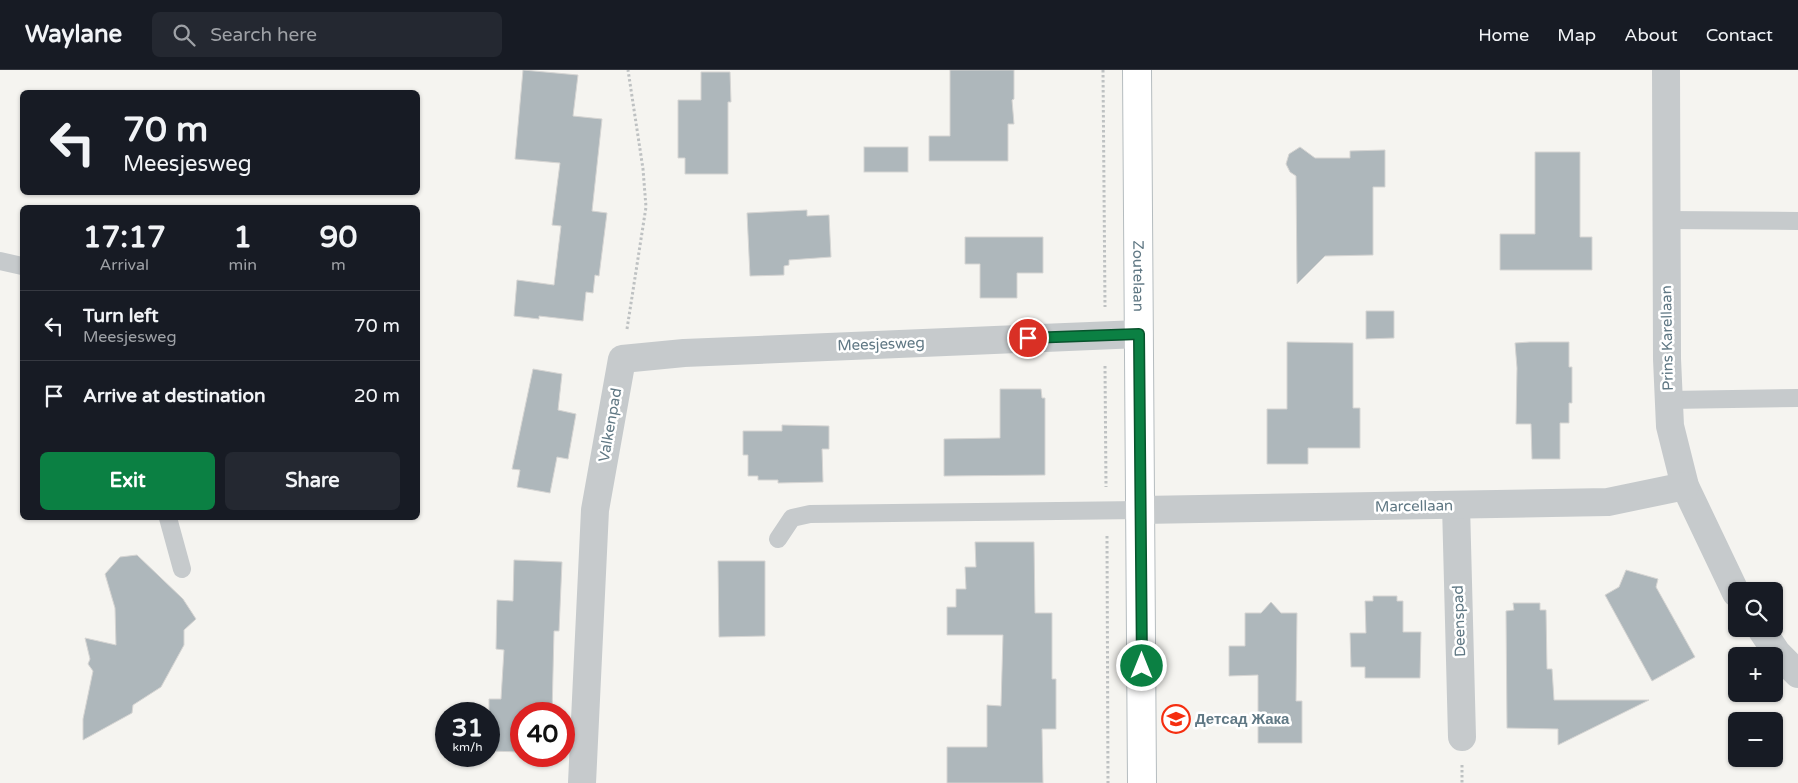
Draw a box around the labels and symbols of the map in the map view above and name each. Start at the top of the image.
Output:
street label: Zoutelaan [1129,240,1148,312]
street label: Prins Karellaan [1657,285,1677,391]
pin [1007,317,1049,359]
street label: Meesjesweg [837,333,925,355]
street label: Valkenpad [595,387,625,463]
street label: Marcellaan [1375,496,1453,516]
street label: Deenspad [1449,585,1469,657]
position arrow [1115,639,1167,691]
speed limit sign: 40 [510,702,575,767]
school or university icon: Детсад Жака [1161,704,1191,734]
place label: Детсад Жака [1195,710,1290,728]

